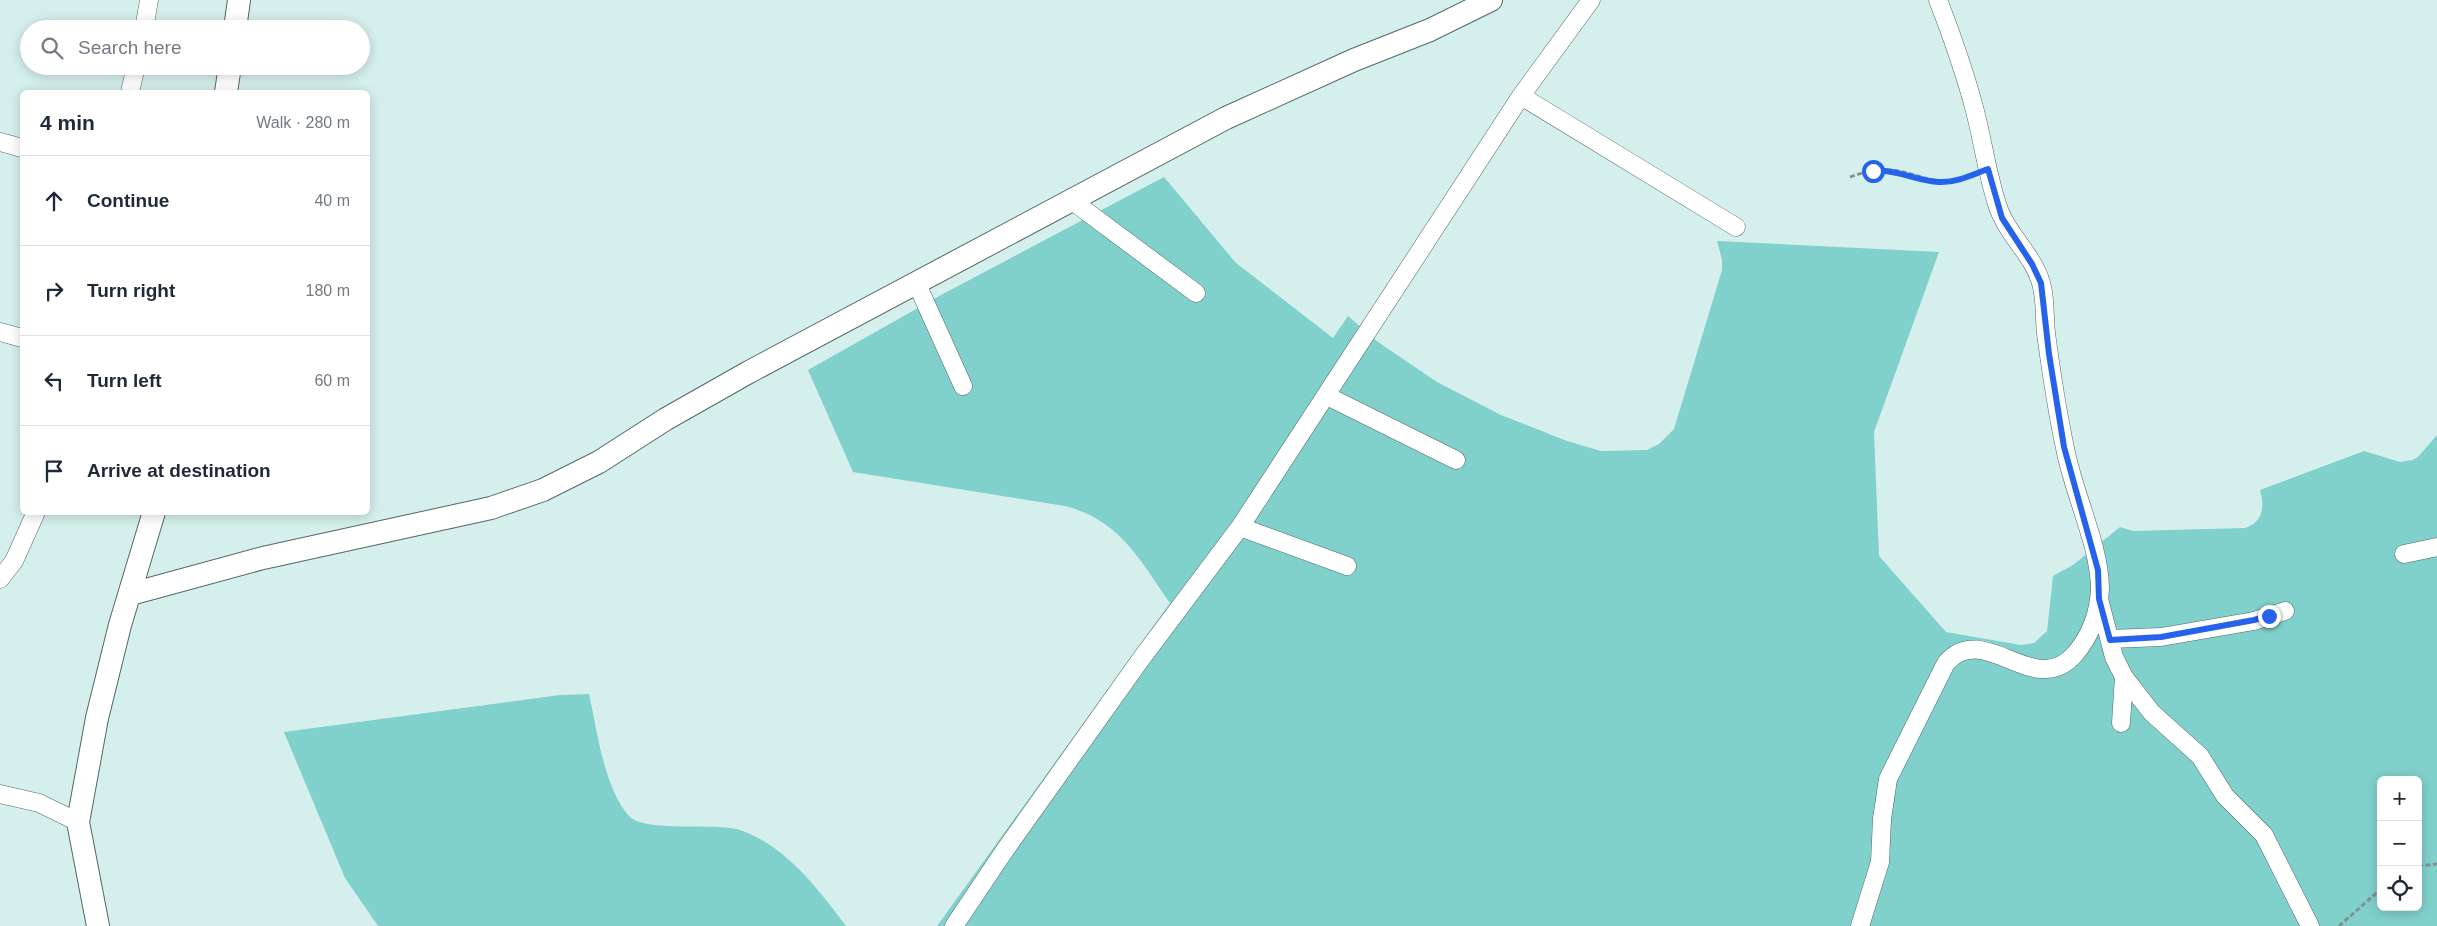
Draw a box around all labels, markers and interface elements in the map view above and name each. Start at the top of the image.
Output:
search box [20,20,370,75]
icon: search [38,34,66,62]
text: Search here [78,37,182,58]
text: 4 min [40,111,95,134]
text: Walk · 280 m [256,114,350,131]
route start [1862,160,1885,183]
icon: ahead [40,187,68,215]
text: Continue [87,190,169,211]
text: 40 m [314,192,350,209]
icon: right [40,277,68,305]
text: Turn right [87,280,175,301]
text: 180 m [306,282,350,299]
icon: left [40,367,68,395]
text: Turn left [87,370,162,391]
text: 60 m [314,372,350,389]
icon: arrive [40,457,68,485]
text: Arrive at destination [87,460,271,481]
route end [2258,605,2281,628]
map controls [2377,776,2422,911]
button: + [2377,776,2422,821]
button: − [2377,821,2422,866]
button: locate [2377,866,2422,911]

